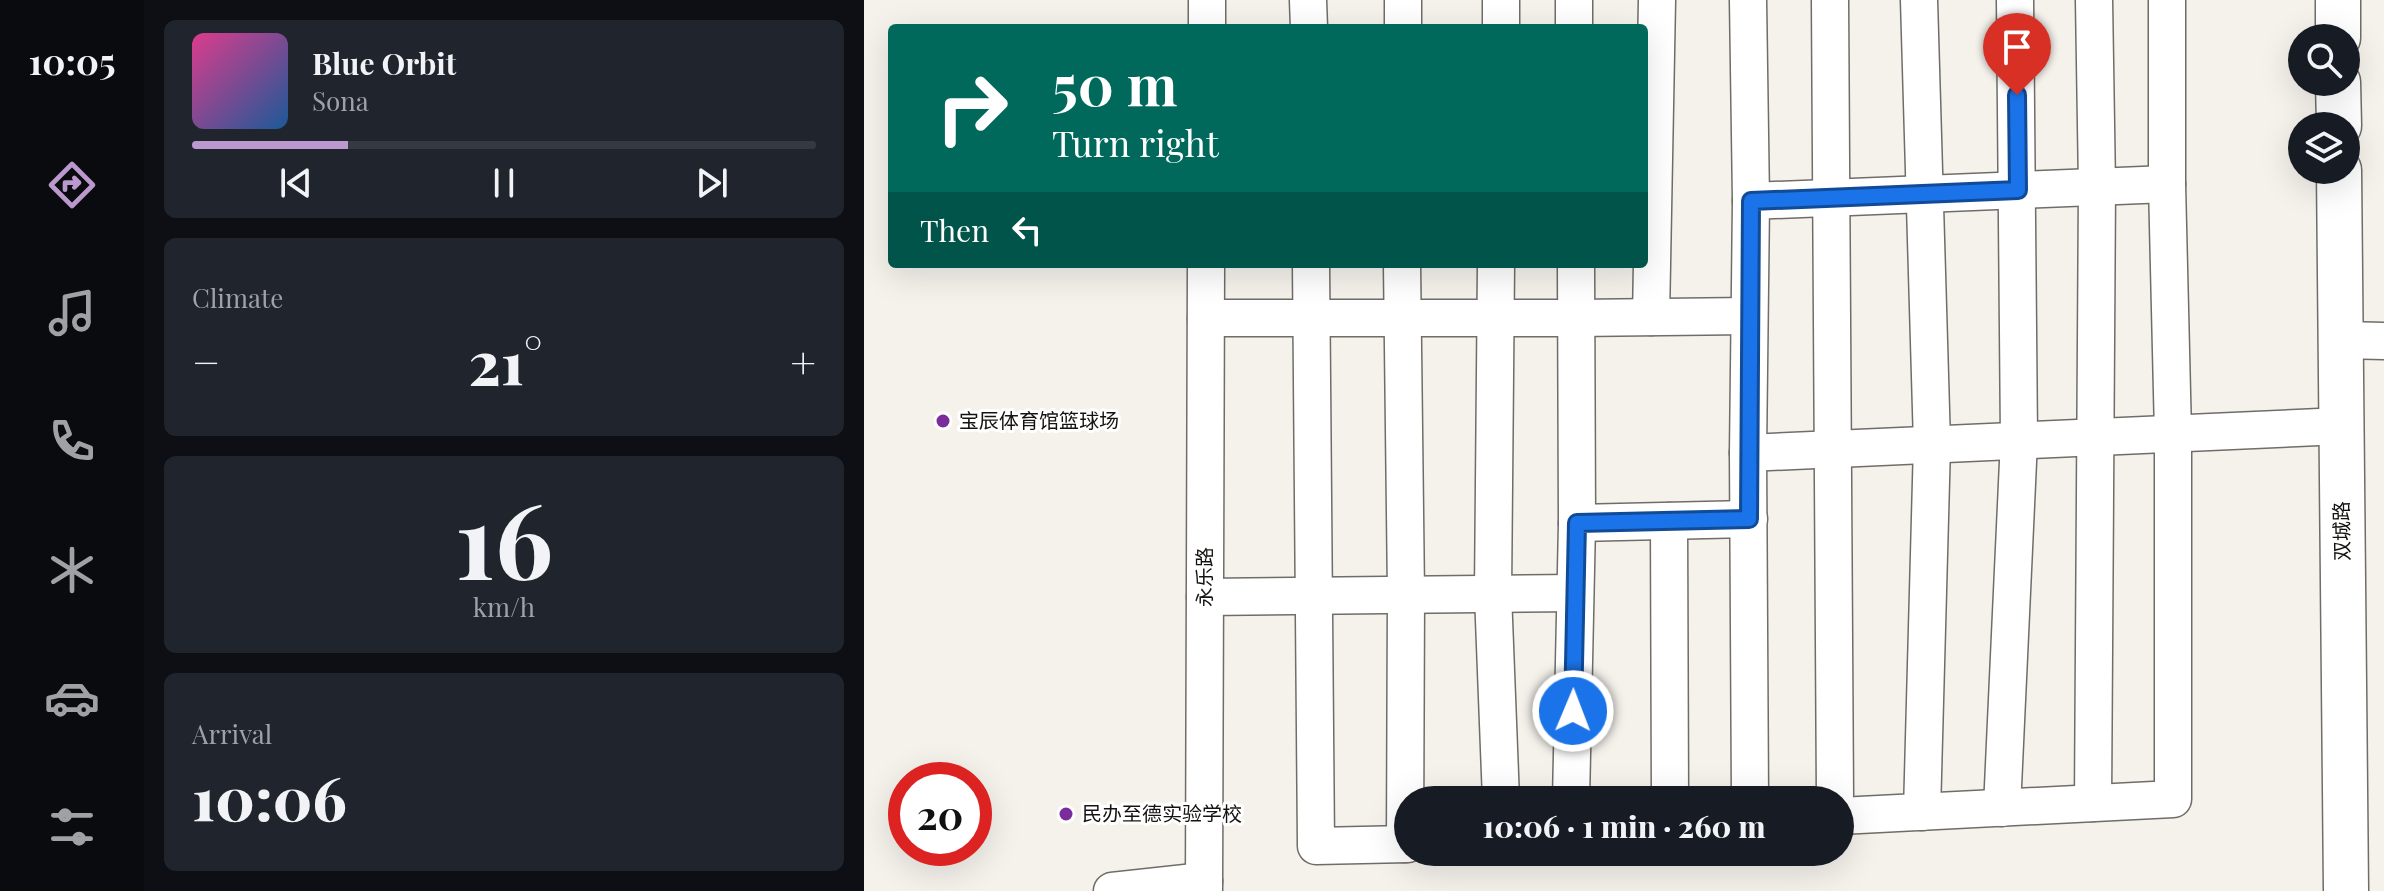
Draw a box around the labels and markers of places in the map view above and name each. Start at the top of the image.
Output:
pin [1983,13,2051,95]
place label: 宝辰体育馆篮球场 [959,406,1119,433]
marker: 宝辰体育馆篮球场 [934,412,952,430]
place label: 民办至德实验学校 [1082,799,1242,826]
marker: 民办至德实验学校 [1057,805,1075,823]

